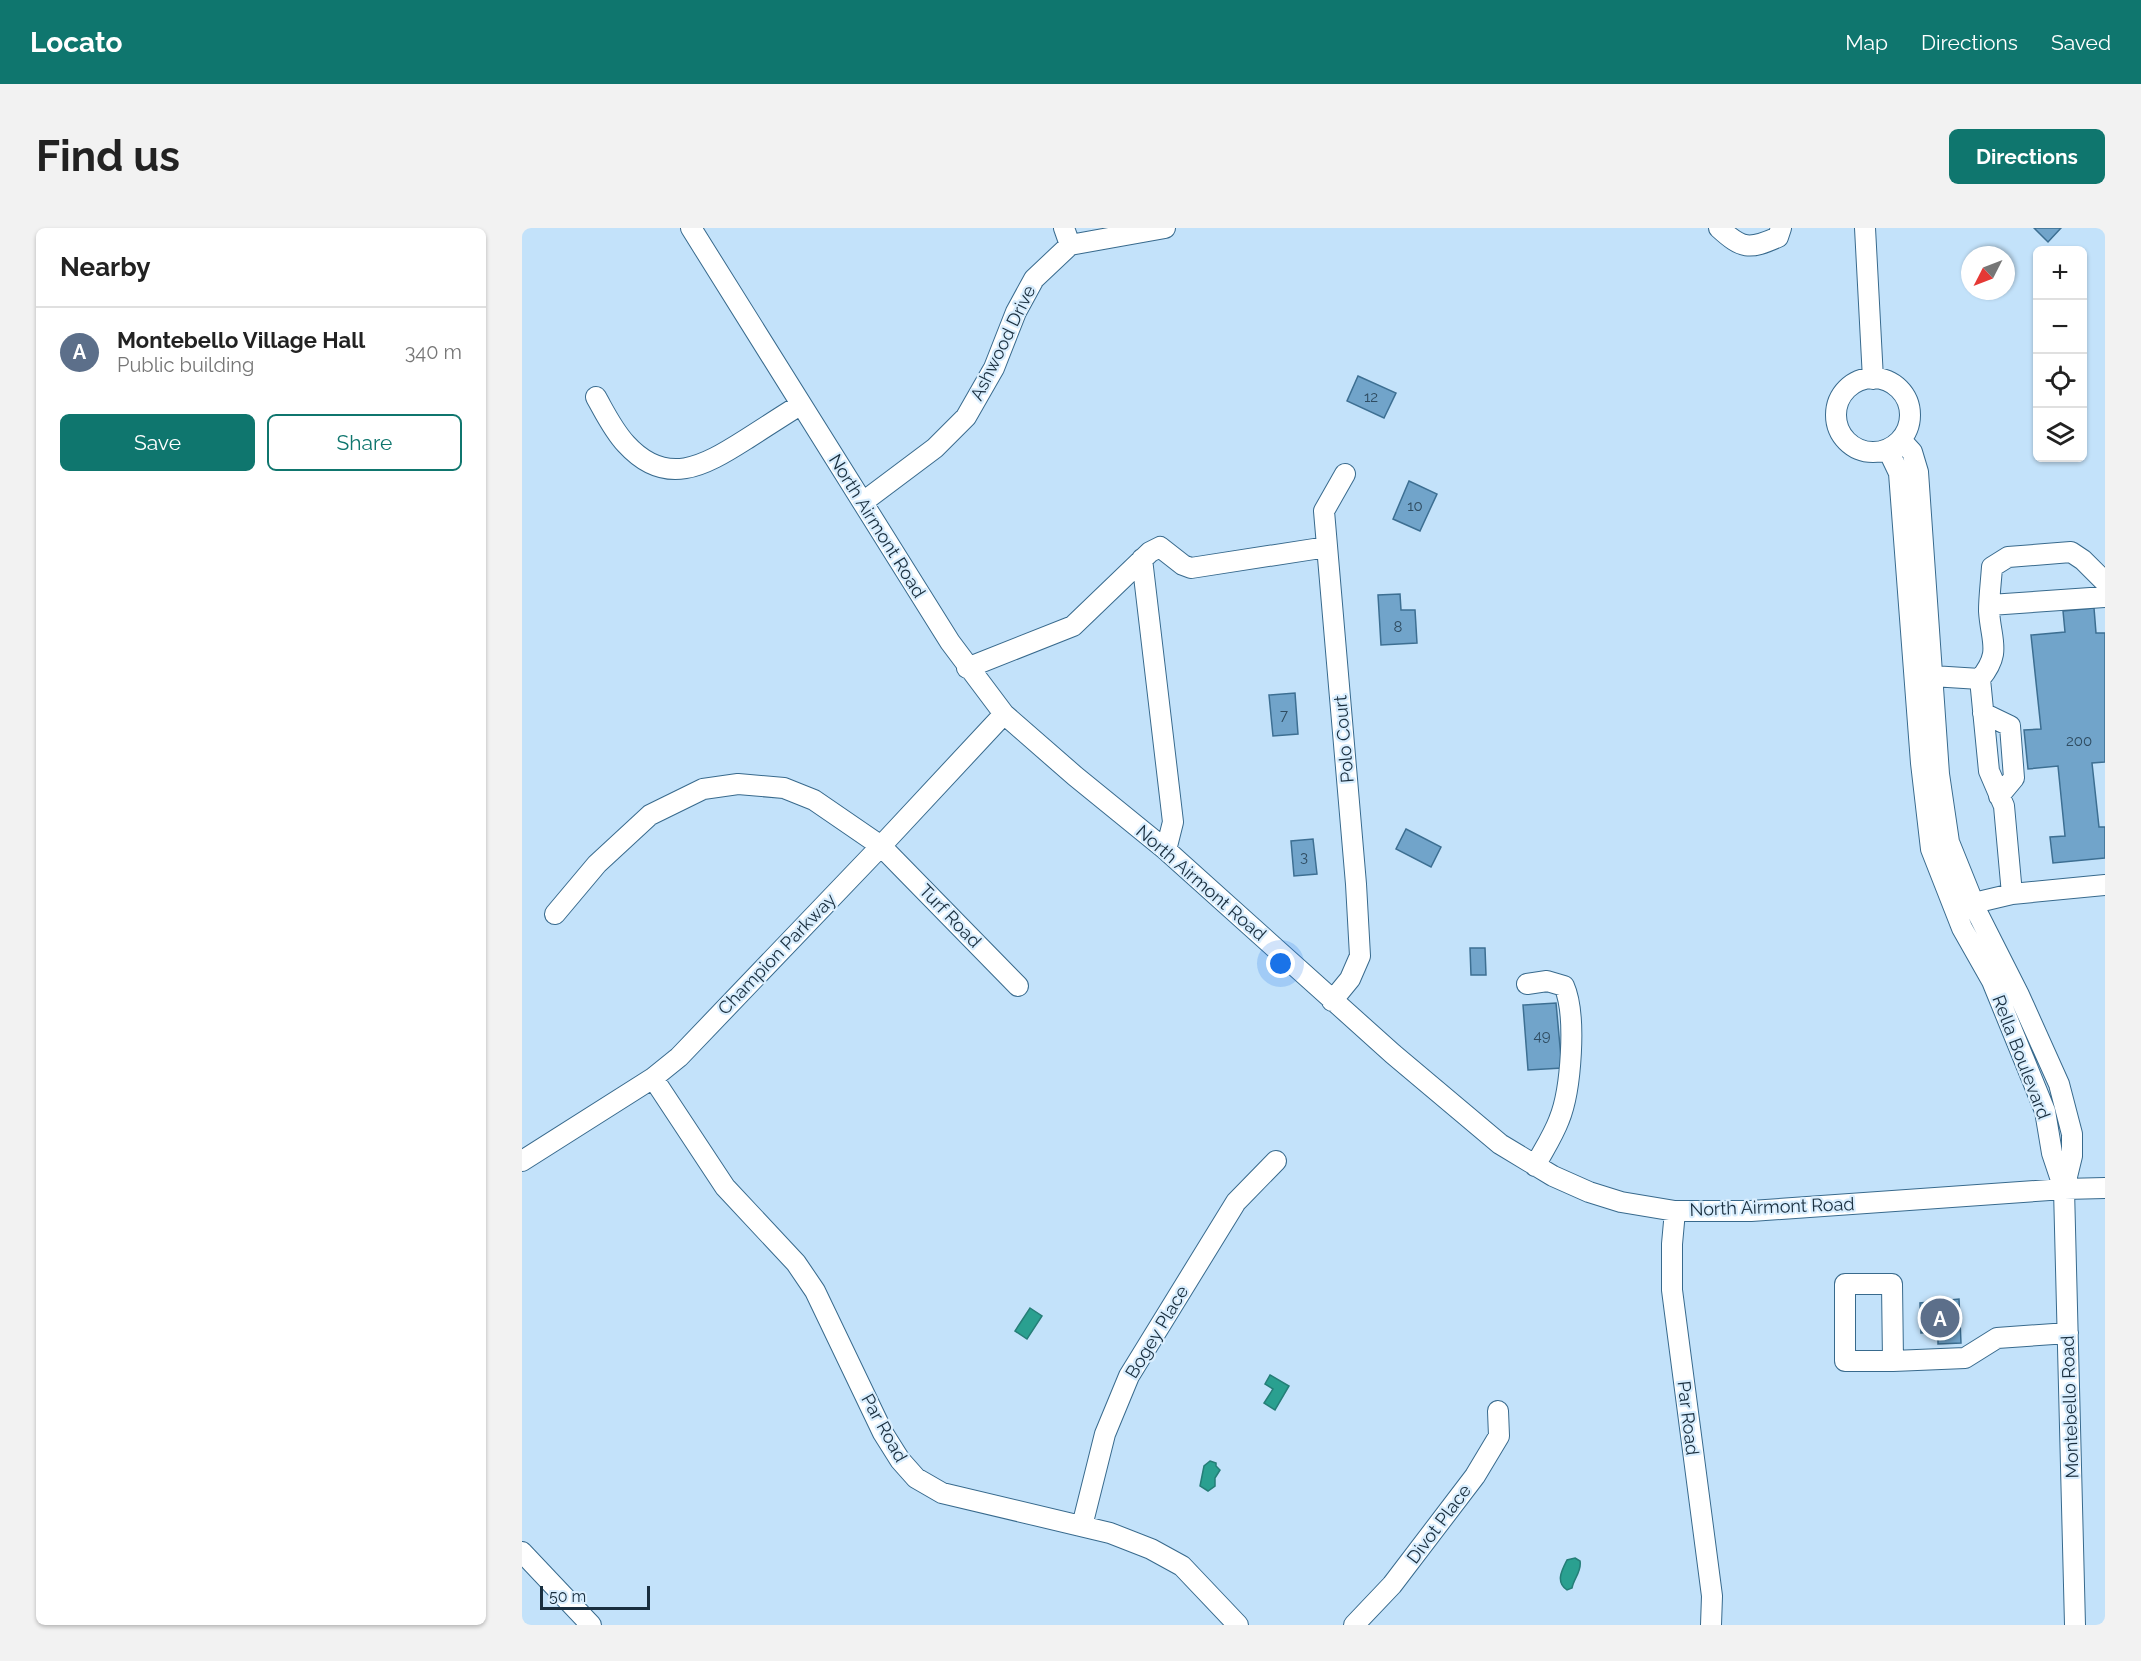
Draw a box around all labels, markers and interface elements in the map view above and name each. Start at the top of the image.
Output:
text: Locato [30,26,122,59]
text: Map [1845,30,1888,55]
text: Directions [1921,30,2018,55]
text: Saved [2051,30,2111,55]
button: Directions [1949,129,2105,184]
text: Find us [36,132,180,181]
north arrow [1961,246,2015,300]
map controls [2033,246,2087,462]
button: + [2033,246,2087,300]
text: Nearby [60,252,150,282]
street label: Ashwood Drive [966,281,1040,404]
button: − [2033,300,2087,354]
text: Montebello Village Hall [117,327,365,353]
text: A [73,340,86,364]
text: 340 m [405,340,462,364]
text: Public building [117,353,254,377]
button: locate [2033,354,2087,408]
house number: 12 [1364,388,1378,406]
button: layers [2033,408,2087,462]
button: Save [60,414,255,471]
button: Share [267,414,462,471]
street label: North Airmont Road [825,450,930,601]
house number: 10 [1407,497,1423,515]
house number: 8 [1394,618,1403,636]
street label: Polo Court [1329,694,1358,784]
house number: 7 [1280,706,1288,724]
house number: 200 [2066,732,2092,750]
street label: North Airmont Road [1132,821,1271,945]
house number: 3 [1300,848,1308,866]
street label: Turf Road [915,880,986,952]
street label: Champion Parkway [713,888,840,1019]
your location [1266,949,1295,978]
street label: Rella Boulevard [1988,992,2055,1122]
house number: 49 [1534,1027,1551,1045]
street label: North Airmont Road [1689,1193,1855,1220]
street label: Bogey Place [1121,1281,1193,1382]
pin: A [1920,1296,1960,1340]
street label: Montebello Road [2057,1335,2082,1479]
street label: Par Road [1674,1380,1703,1456]
street label: Par Road [857,1390,912,1465]
street label: Divot Place [1402,1480,1475,1567]
scale bar [540,1583,650,1610]
text: 50 m [549,1587,586,1606]

